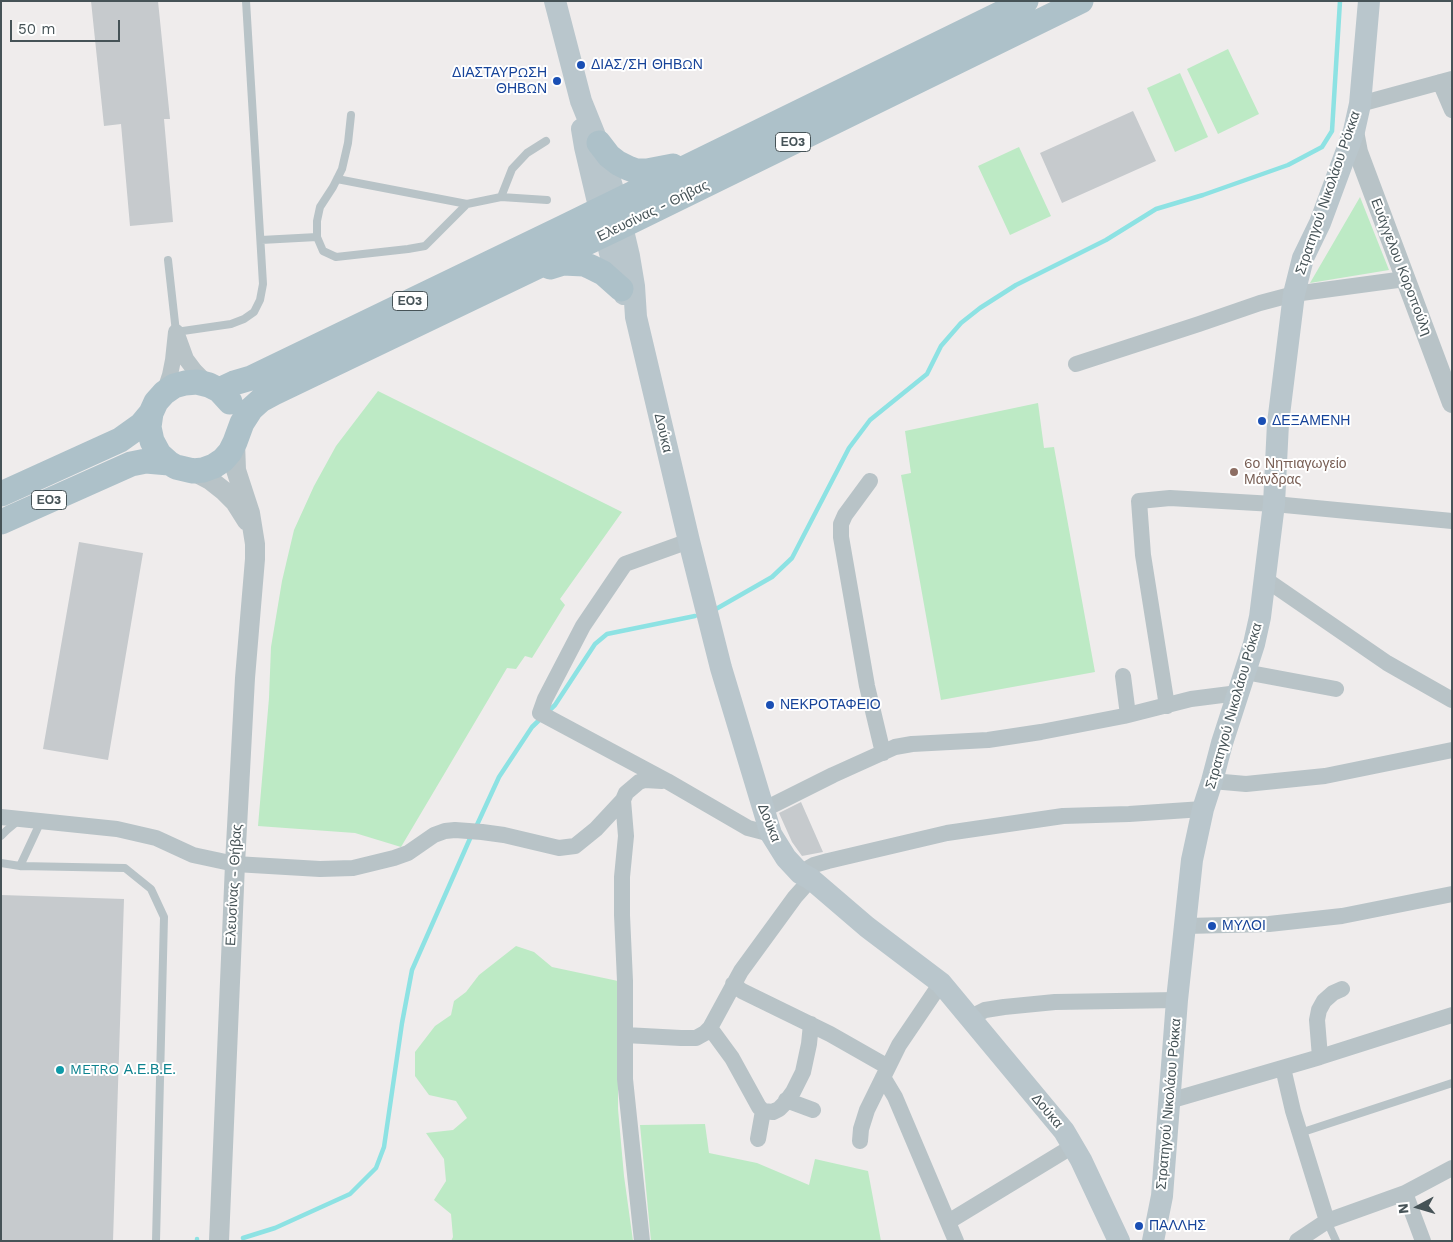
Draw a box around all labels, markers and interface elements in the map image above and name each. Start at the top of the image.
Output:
scale bar [12,10,122,42]
text: 50 m [18,20,55,38]
place label: ΔΙΑΣ/ΣΗ ΘΗΒΩΝ [591,57,703,73]
marker: ΔΙΑΣ/ΣΗ ΘΗΒΩΝ [575,59,587,71]
place label: ΔΙΑΣΤΑΥΡΩΣΗ ΘΗΒΩΝ [452,65,547,98]
marker: ΔΙΑΣΤΑΥΡΩΣΗ ΘΗΒΩΝ [551,75,563,87]
street label: Στρατηγού Νικολάου Ρόκκα [1292,109,1364,277]
road number: ΕΟ3 [776,132,810,152]
street label: Ελευσίνας - Θήβας [594,177,712,245]
street label: Ευάγγελου Κοροπούλη [1367,196,1435,338]
road number: ΕΟ3 [392,292,428,310]
street label: Δούκα [650,412,676,454]
place label: ΔΕΞΑΜΕΝΗ [1272,413,1350,429]
marker: ΔΕΞΑΜΕΝΗ [1256,415,1268,427]
place label: 6ο Νηπιαγωγείο Μάνδρας [1244,456,1347,488]
marker: 6ο Νηπιαγωγείο Μάνδρας [1228,466,1240,478]
road number: ΕΟ3 [32,490,66,510]
street label: Στρατηγού Νικολάου Ρόκκα [1202,621,1266,791]
place label: ΝΕΚΡΟΤΑΦΕΙΟ [780,697,881,713]
marker: ΝΕΚΡΟΤΑΦΕΙΟ [764,699,776,711]
street label: Δούκα [754,801,784,845]
street label: Ελευσίνας - Θήβας [222,824,246,946]
place label: ΜΥΛΟΙ [1222,918,1266,934]
marker: ΜΥΛΟΙ [1206,920,1218,932]
street label: Στρατηγού Νικολάου Ρόκκα [1153,1018,1185,1190]
place label: METRO Α.Ε.Β.Ε. [70,1062,176,1078]
marker: METRO Α.Ε.Β.Ε. [54,1064,66,1076]
street label: Δούκα [1028,1090,1066,1132]
north arrow [1393,1182,1443,1232]
text: N [1395,1203,1412,1215]
place label: ΠΑΛΛΗΣ [1149,1218,1206,1234]
marker: ΠΑΛΛΗΣ [1133,1220,1145,1232]

